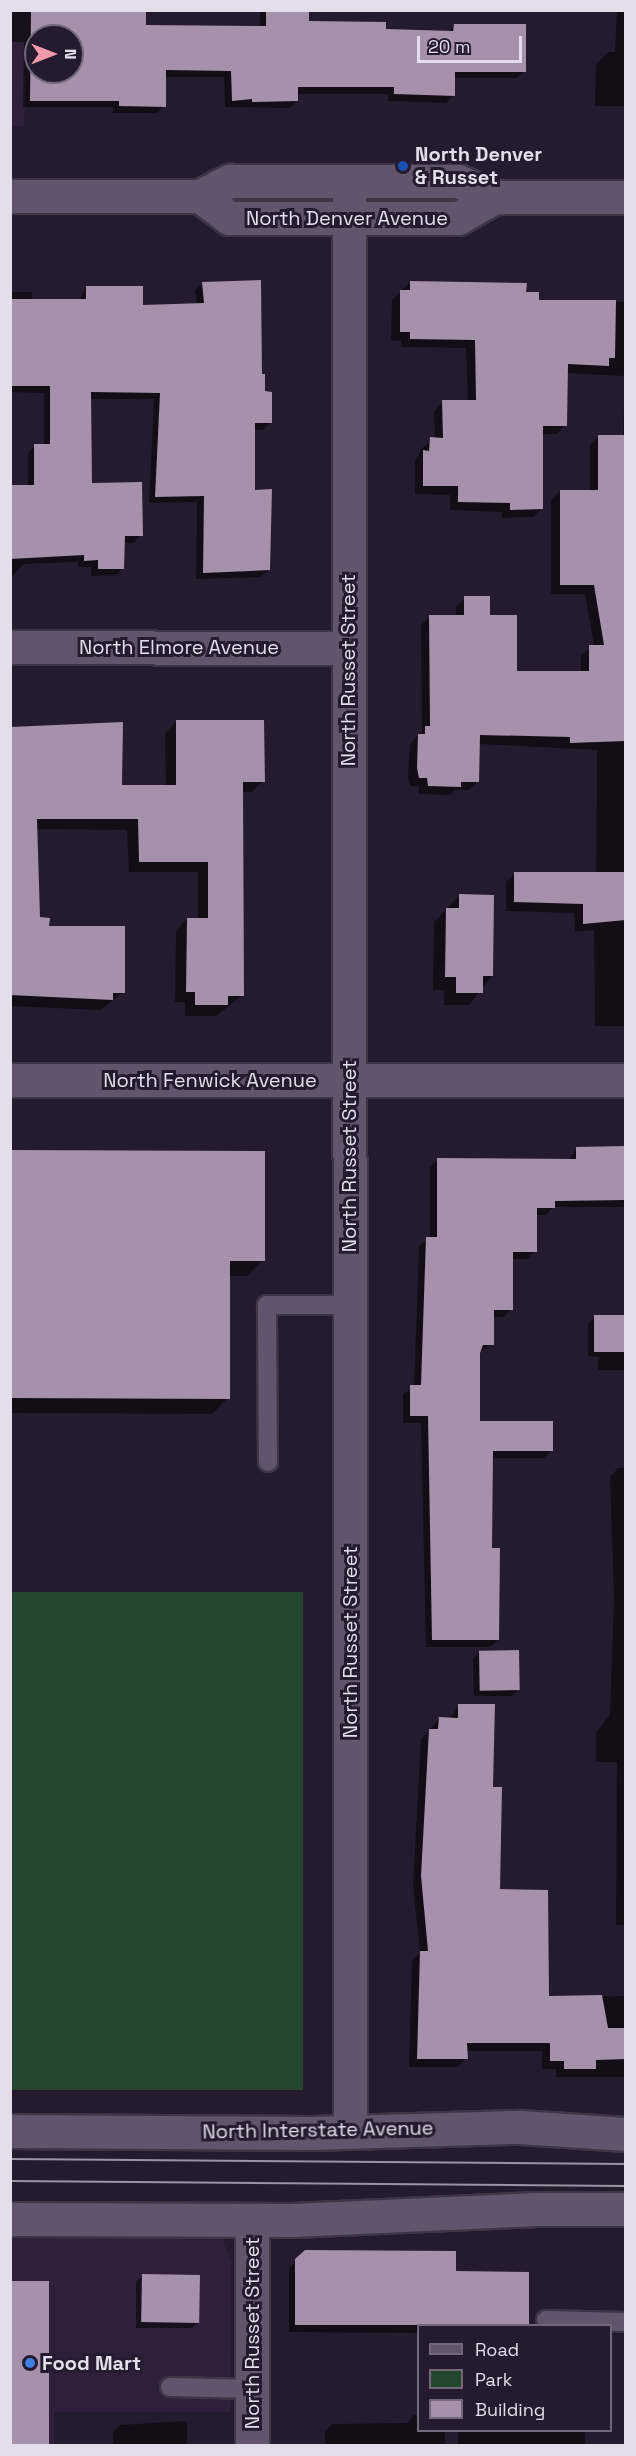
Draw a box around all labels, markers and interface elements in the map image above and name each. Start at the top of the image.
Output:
north arrow [24,24,84,84]
scale bar [420,24,525,62]
text: 20 m [428,35,471,58]
text: N [60,49,81,59]
place label: North Denver & Russet [415,142,542,189]
marker: North Denver & Russet [396,159,410,173]
street label: North Denver Avenue [246,206,448,230]
street label: North Russet Street [336,574,360,766]
street label: North Elmore Avenue [79,635,279,659]
street label: North Russet Street [337,1060,361,1252]
street label: North Fenwick Avenue [103,1068,317,1092]
street label: North Russet Street [338,1546,362,1738]
street label: North Interstate Avenue [202,2116,434,2144]
street label: North Russet Street [240,2237,264,2429]
legend [417,2324,612,2432]
text: Road [475,2338,519,2361]
place label: Food Mart [42,2351,141,2375]
marker: Food Mart [23,2356,37,2370]
text: Park [475,2368,512,2391]
text: Building [475,2398,545,2421]

